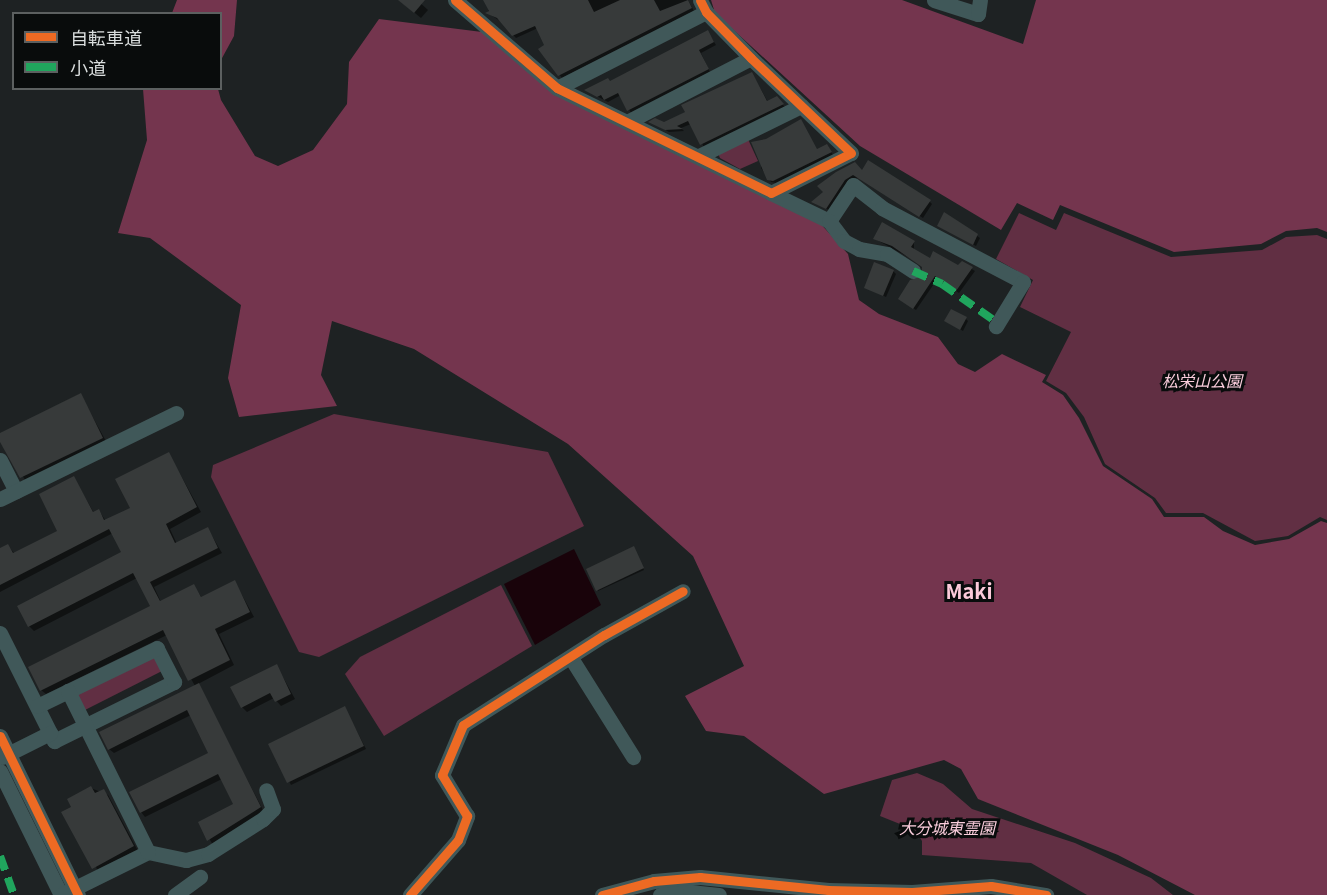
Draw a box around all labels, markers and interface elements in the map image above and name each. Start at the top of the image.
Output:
legend [12,12,222,90]
text: 自転車道 [70,24,142,50]
text: 小道 [70,54,106,80]
park label: 松栄山公園 [1162,370,1242,390]
district label: Maki [945,578,993,602]
park label: 大分城東霊園 [899,817,995,837]

